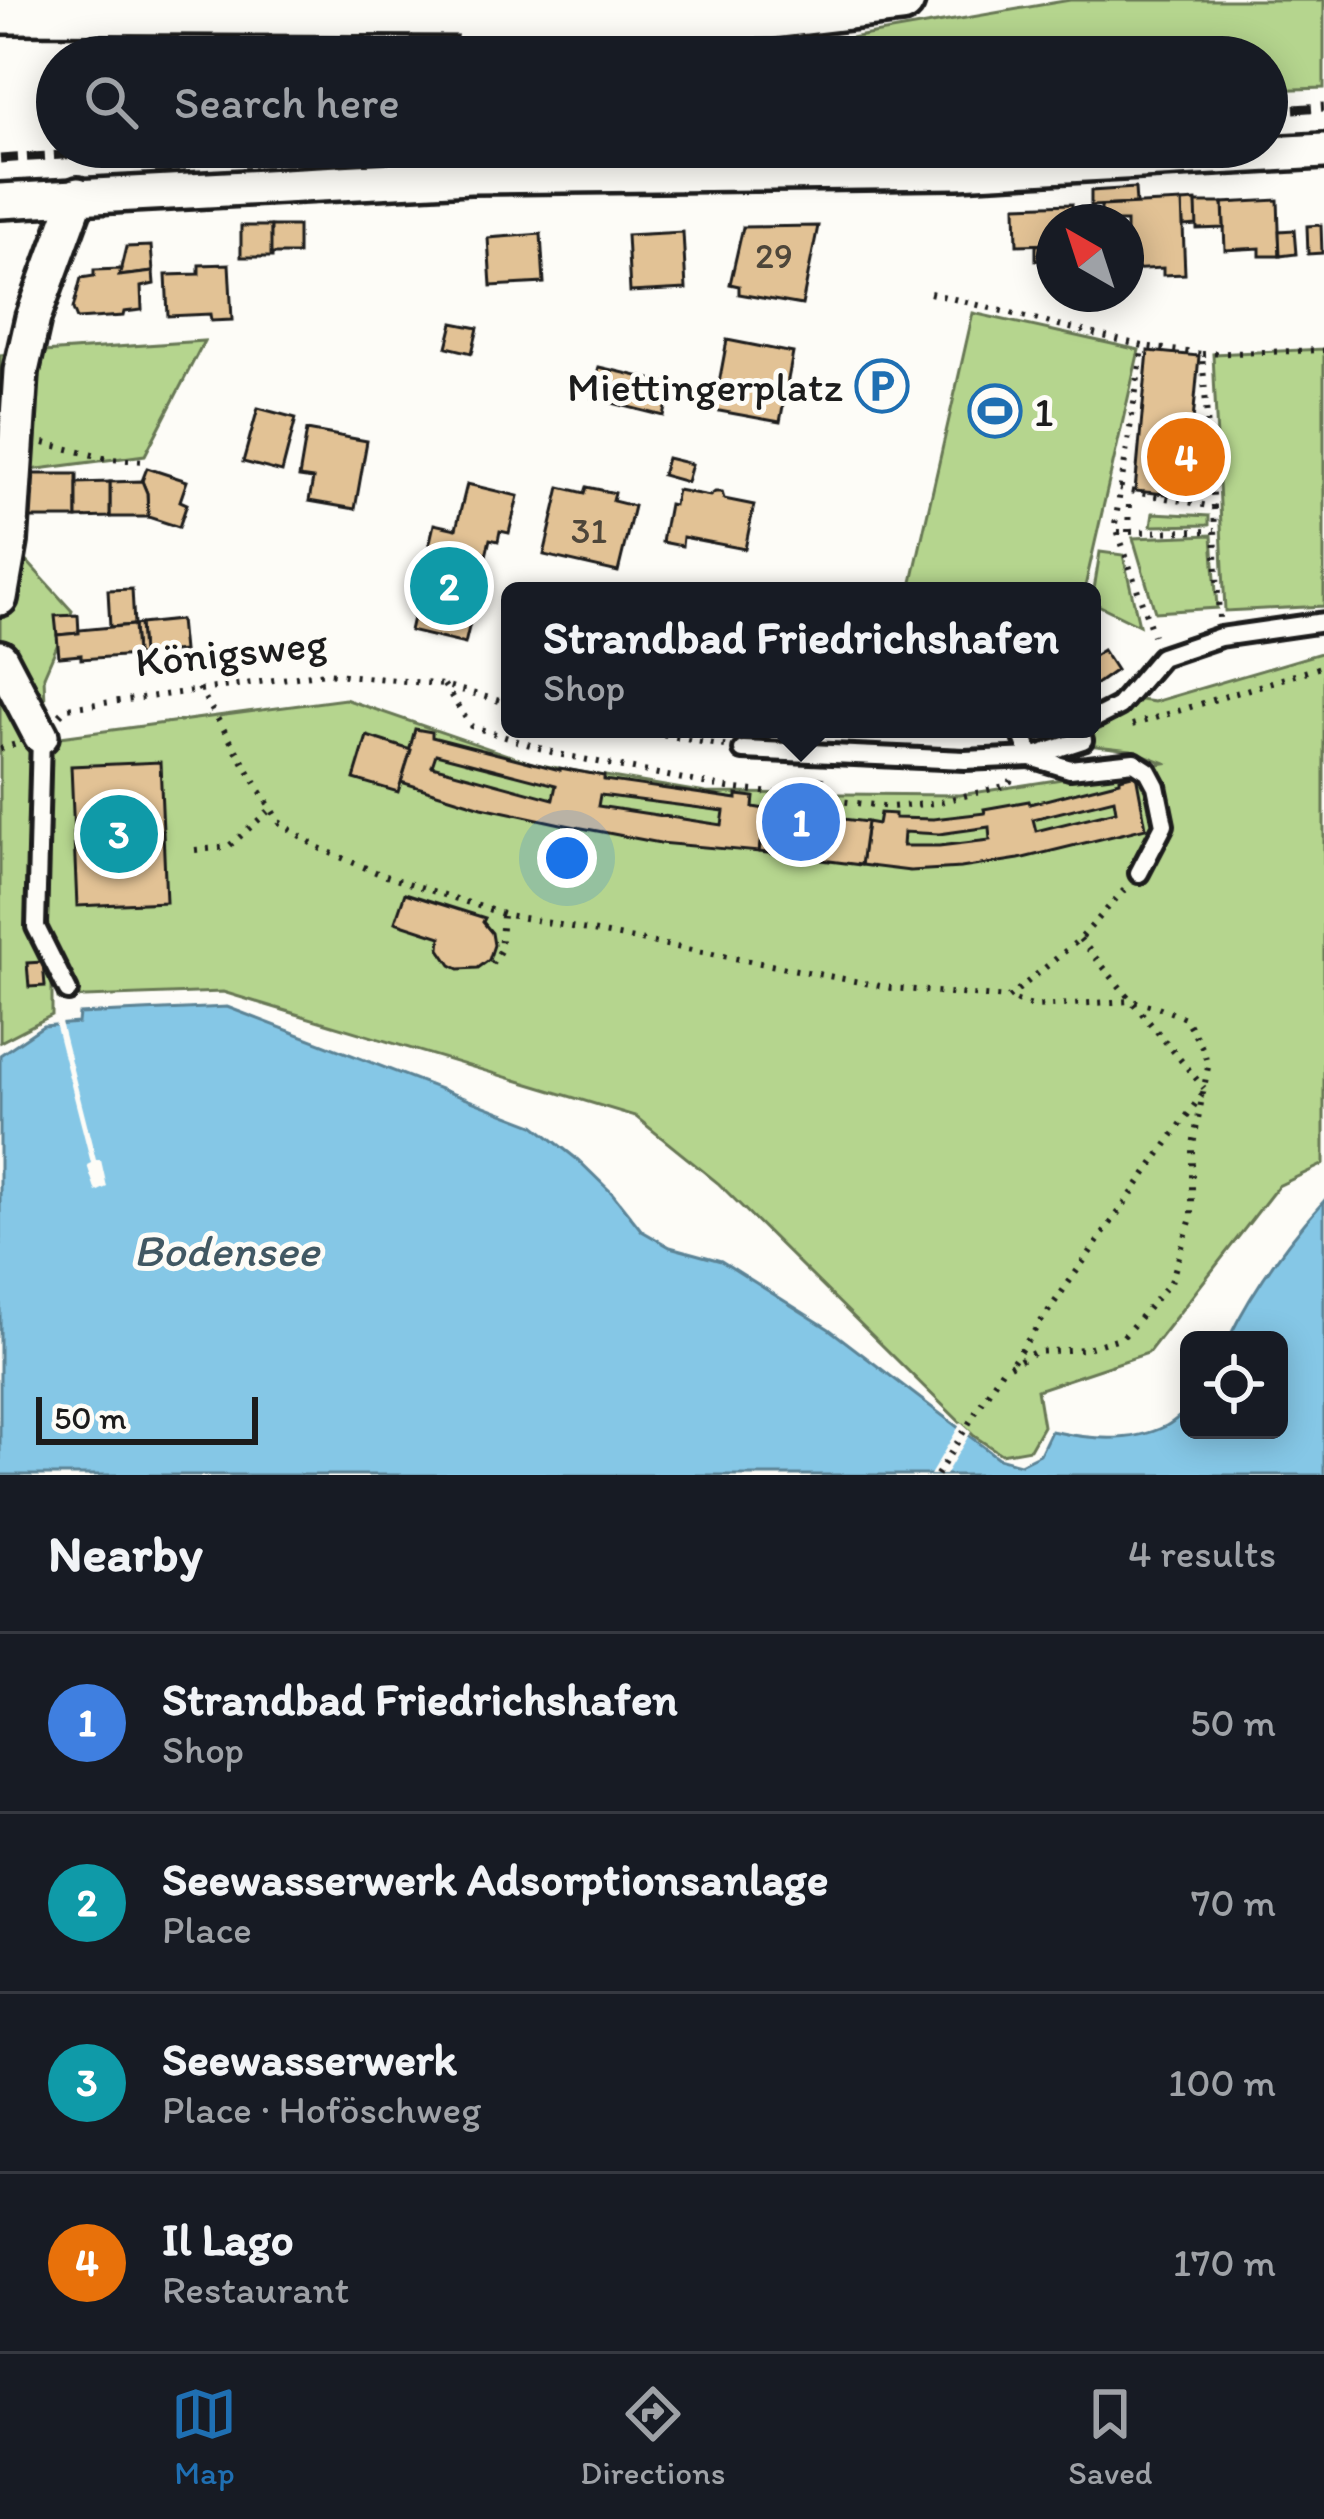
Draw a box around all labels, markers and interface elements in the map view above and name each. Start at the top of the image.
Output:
search box [36,36,1288,168]
icon: search [78,69,144,135]
text: Search here [174,75,400,129]
north arrow [1036,204,1144,312]
house number: 29 [755,234,793,277]
parking icon: Miettingerplatz [854,358,910,414]
place label: Miettingerplatz [567,361,843,412]
sports icon: 1 [967,383,1023,439]
place label: 1 [1034,386,1054,437]
pin: 4 [1147,412,1225,502]
house number: 31 [571,509,607,552]
pin: 2 [410,541,488,631]
popup [501,582,1101,738]
text: Strandbad Friedrichshafen [543,610,1059,664]
street label: Königsweg [132,616,330,687]
text: Shop [543,664,625,711]
pin: 1 [762,777,840,867]
pin: 3 [80,789,158,879]
your location [537,828,597,888]
water label: Bodensee [133,1223,321,1277]
map controls [1180,1331,1288,1439]
button: locate [1180,1331,1288,1439]
scale bar [36,1391,258,1444]
text: 50 m [54,1398,127,1437]
text: Nearby [48,1523,203,1584]
text: 4 results [1128,1530,1276,1577]
text: Strandbad Friedrichshafen [162,1672,678,1726]
text: 1 [78,1699,96,1746]
text: 50 m [1190,1699,1276,1746]
text: Shop [162,1726,244,1773]
text: Seewasserwerk Adsorptionsanlage [162,1852,828,1906]
text: 2 [77,1879,97,1926]
text: 70 m [1191,1879,1276,1926]
text: Place [162,1906,252,1953]
text: Seewasserwerk [162,2032,457,2086]
text: 3 [76,2059,98,2106]
text: 100 m [1168,2059,1276,2106]
text: Place · Hoföschweg [162,2086,481,2133]
text: Il Lago [162,2212,294,2266]
text: 4 [75,2239,99,2286]
text: 170 m [1173,2239,1276,2286]
text: Restaurant [162,2266,349,2313]
tab: Map [171,2381,237,2492]
tab: Directions [580,2381,725,2492]
tab: Saved [1068,2381,1153,2492]

